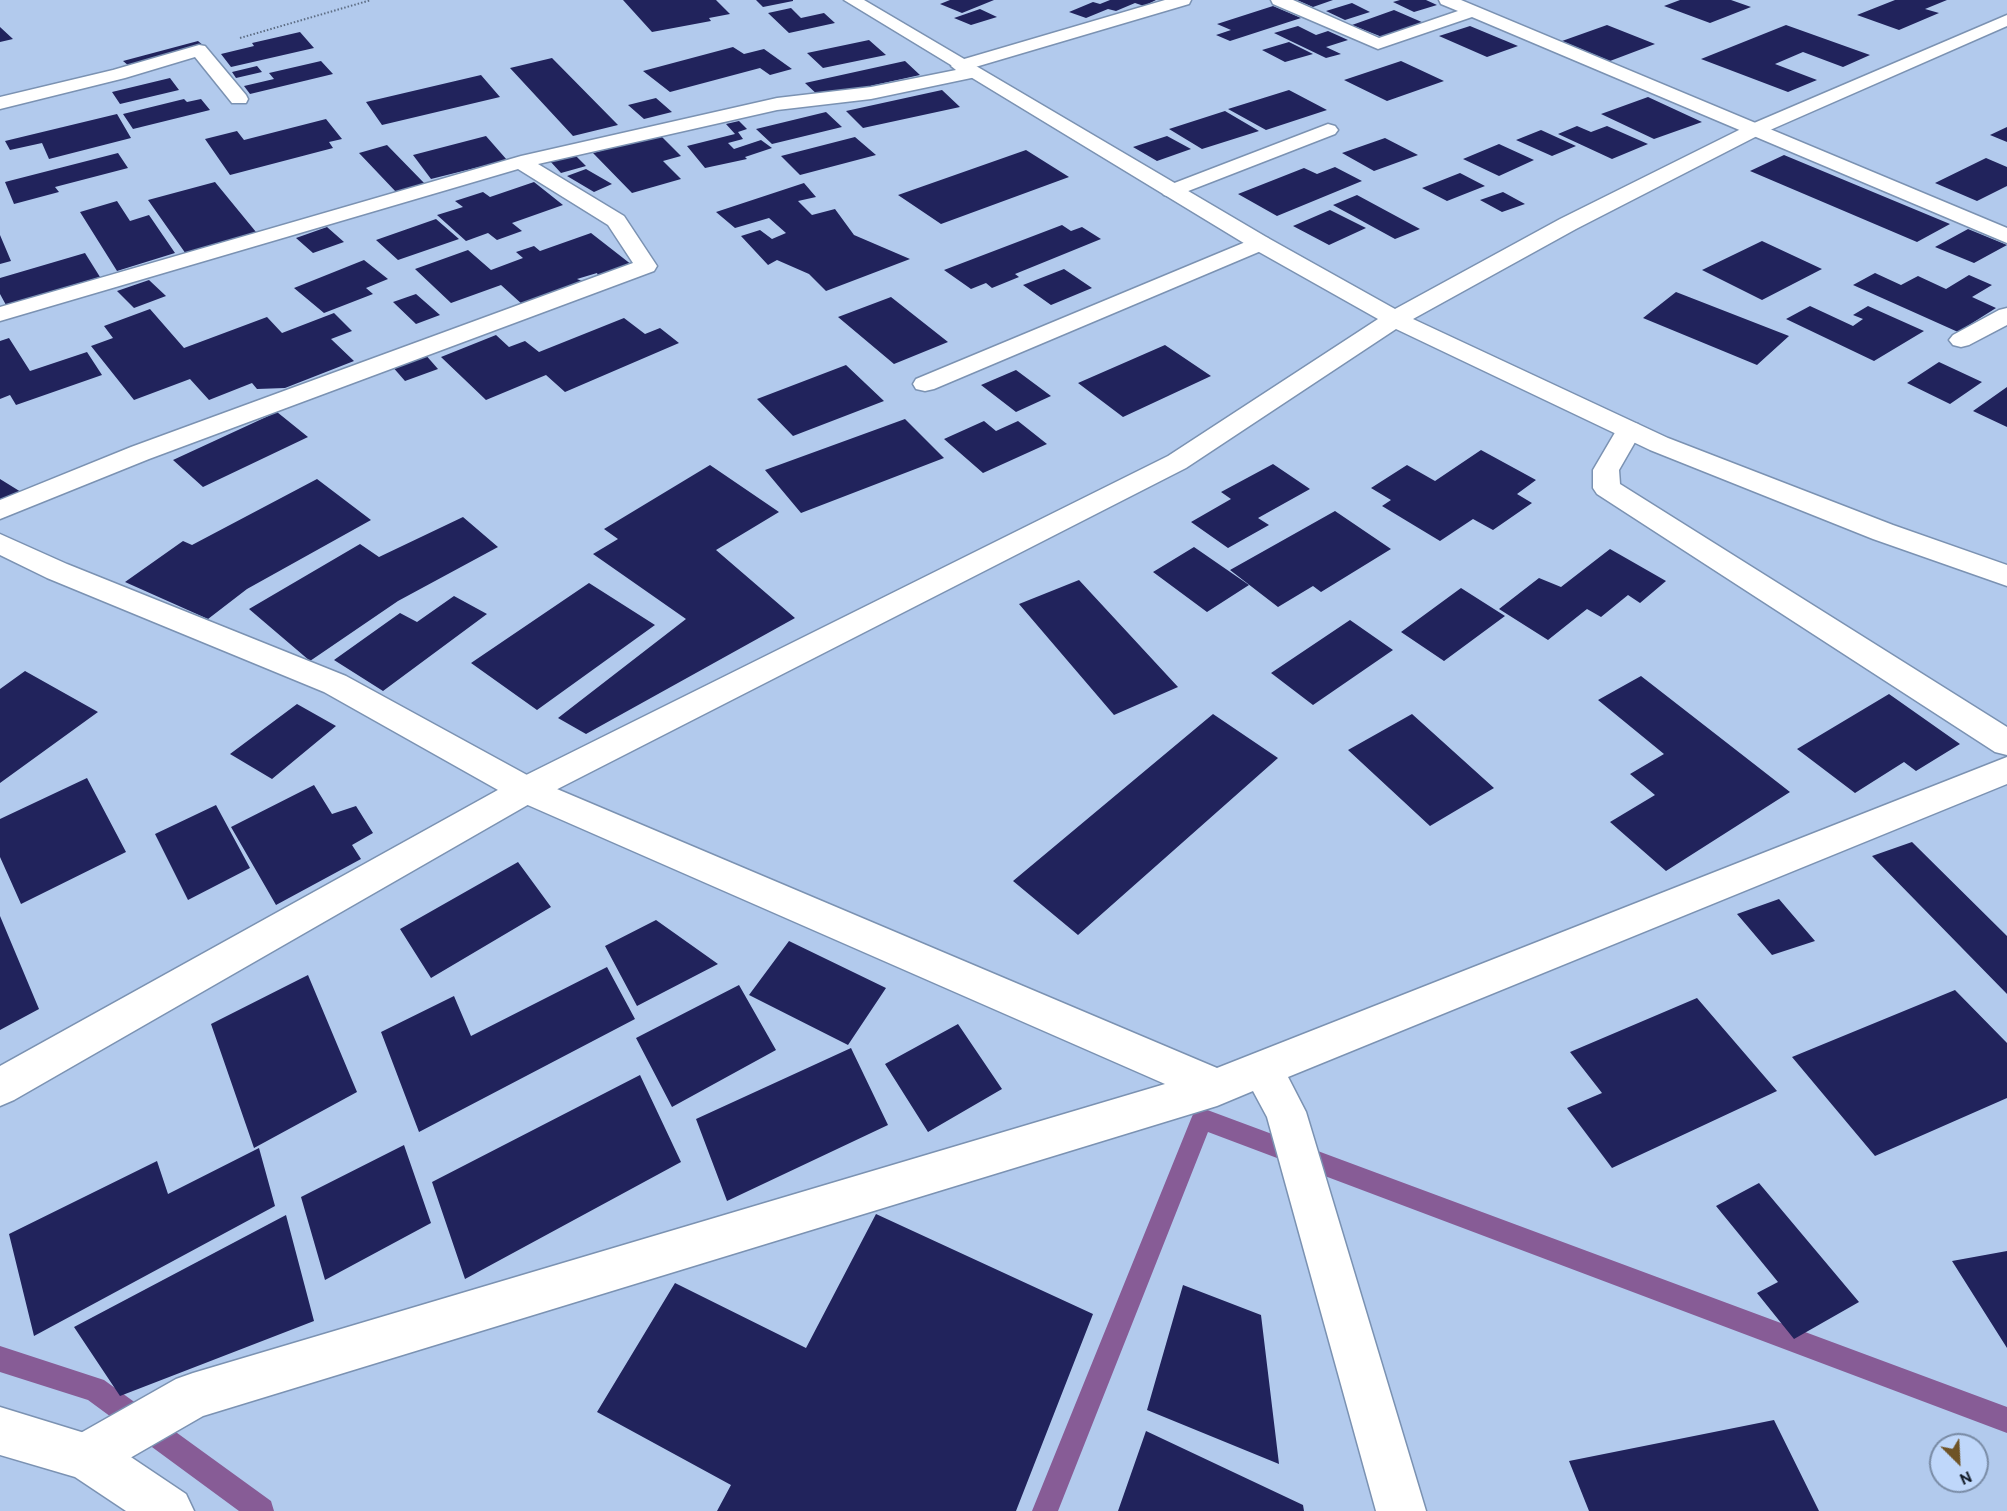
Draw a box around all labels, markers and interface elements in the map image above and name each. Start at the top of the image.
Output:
north arrow [1929,1433,1989,1493]
text: N [1957,1467,1975,1489]

